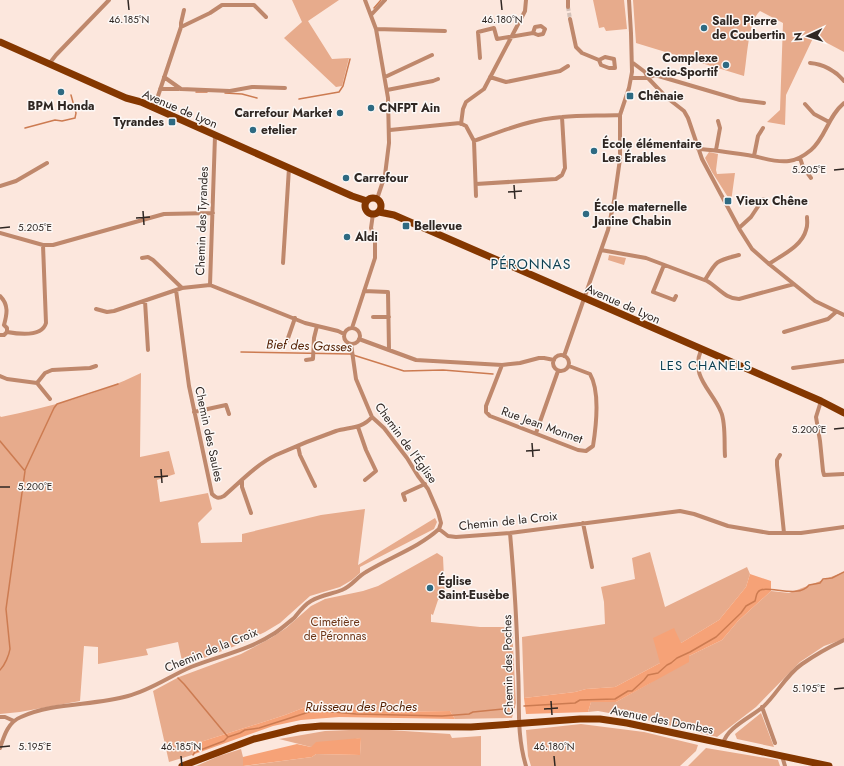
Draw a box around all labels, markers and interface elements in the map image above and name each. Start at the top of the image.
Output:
text: 46.185°N [109,12,149,27]
text: 46.180°N [481,12,523,27]
place label: Salle Pierre de Coubertin [712,12,786,44]
north arrow [788,16,828,56]
marker: Salle Pierre de Coubertin [699,23,709,33]
text: N [790,32,806,42]
place label: Complexe Socio-Sportif [646,49,719,81]
marker: Complexe Socio-Sportif [721,60,731,70]
street label: Avenue de Lyon [139,85,221,133]
marker: BPM Honda [56,87,66,97]
place label: Chênaie [638,87,684,105]
marker: Chênaie [625,91,635,101]
place label: BPM Honda [27,97,95,115]
place label: CNFPT Ain [379,99,440,117]
marker: CNFPT Ain [366,103,376,113]
place label: Carrefour Market [234,104,332,122]
marker: Carrefour Market [335,108,345,118]
place label: Tyrandes [113,113,165,131]
marker: Tyrandes [167,117,177,127]
place label: etelier [261,121,297,139]
marker: etelier [248,125,258,135]
place label: École élémentaire Les Érables [602,135,702,167]
marker: École élémentaire Les Érables [589,146,599,156]
text: 5.205°E [792,162,826,177]
street label: Chemin des Tyrandes [191,166,213,276]
place label: Carrefour [354,169,409,187]
marker: Carrefour [341,173,351,183]
place label: Vieux Chêne [735,192,808,210]
marker: Vieux Chêne [723,196,733,206]
place label: École maternelle Janine Chabin [592,198,687,230]
marker: École maternelle Janine Chabin [581,209,591,219]
place label: Bellevue [414,217,462,235]
text: 5.205°E [18,220,52,235]
marker: Bellevue [401,221,411,231]
place label: Aldi [354,228,378,246]
marker: Aldi [342,232,352,242]
district label: PÉRONNAS [491,254,571,274]
street label: Avenue de Lyon [583,279,663,329]
water label: Bief des Gasses [266,335,353,357]
district label: LES CHANELS [660,356,752,375]
street label: Chemin des Saules [190,385,228,483]
street label: Chemin de l'Église [370,399,442,487]
street label: Rue Jean Monnet [499,402,585,448]
text: 5.200°E [792,422,826,437]
text: 5.200°E [18,479,52,494]
street label: Chemin de la Croix [458,507,559,535]
place label: Église Saint-Eusèbe [438,572,510,604]
marker: Église Saint-Eusèbe [425,583,435,593]
park label: Cimetière de Péronnas [304,613,367,645]
street label: Chemin des Poches [498,615,518,715]
street label: Chemin de la Croix [162,623,261,677]
text: 5.195°E [793,681,825,696]
water label: Ruisseau des Poches [305,697,418,716]
street label: Avenue des Dombes [609,701,715,739]
text: 5.195°E [19,739,51,754]
text: 46.185°N [161,739,201,754]
text: 46.180°N [533,739,575,754]

